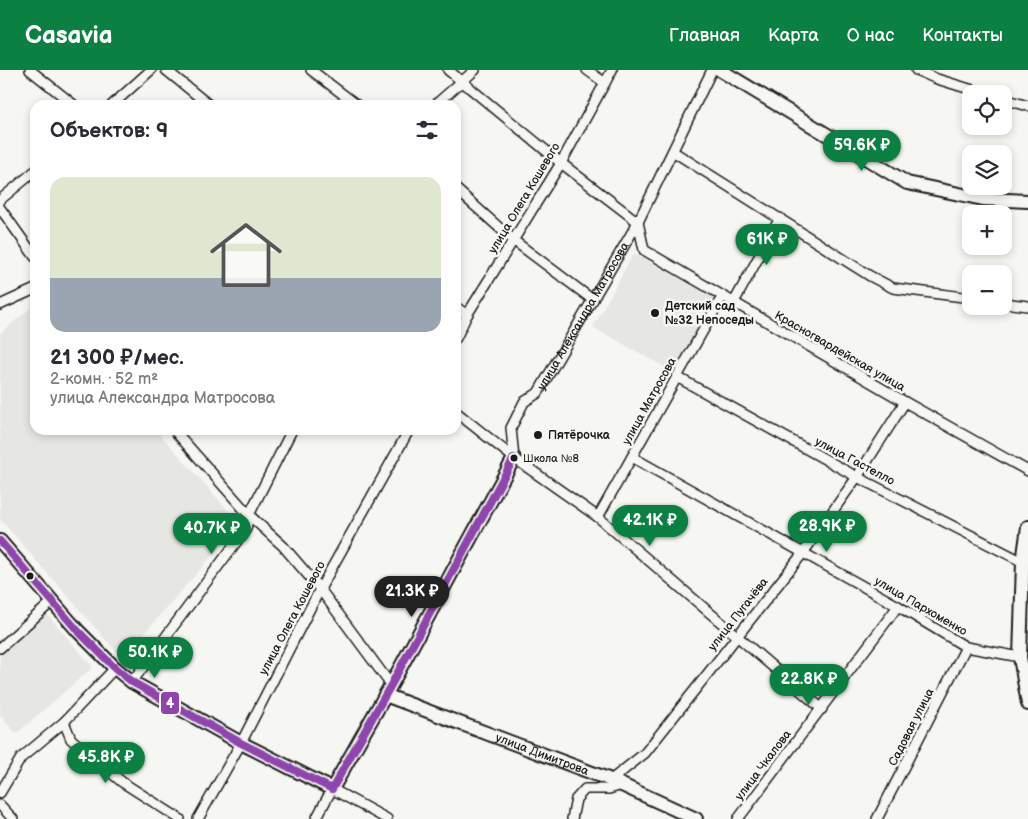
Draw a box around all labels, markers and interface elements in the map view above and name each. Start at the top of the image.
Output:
text: Casavia [25,21,112,50]
text: Главная [669,25,740,46]
text: Карта [768,25,819,46]
text: О нас [847,25,894,46]
text: Контакты [922,25,1003,46]
map controls [962,85,1012,315]
button: locate [962,85,1012,135]
icon: filters [413,116,441,144]
text: Объектов: 9 [50,118,168,143]
pin: 59.6K ₽ [816,129,908,172]
text: 59.6K ₽ [834,136,890,155]
street label: улица Олега Кошевого [485,140,563,256]
button: layers [962,145,1012,195]
button: + [962,205,1012,255]
icon: home [201,210,291,300]
pin: 61K ₽ [732,224,802,266]
text: 61K ₽ [747,230,787,249]
street label: улица Александра Матросова [534,240,633,393]
button: − [962,265,1012,315]
place label: Детский сад №32 Непоседы [665,299,754,328]
marker: Детский сад №32 Непоседы [649,307,661,319]
street label: Красногвардейская улица [772,308,908,395]
text: 21 300 ₽/мес. [50,345,184,370]
street label: улица Матросова [619,355,680,448]
text: 2-комн. · 52 m² [50,370,158,389]
text: улица Александра Матросова [50,389,275,408]
place label: Пятёрочка [548,428,611,443]
marker: Пятёрочка [532,429,544,441]
street label: улица Гастелло [812,434,897,489]
place label: Школа №8 [523,452,579,465]
marker: Школа №8 [509,453,519,463]
pin: 42.1K ₽ [604,504,696,547]
pin: 28.9K ₽ [781,510,873,553]
text: 42.1K ₽ [623,511,677,530]
pin: 40.7K ₽ [166,512,258,555]
text: 28.9K ₽ [799,517,855,536]
text: 40.7K ₽ [184,519,240,538]
street label: улица Олега Кошевого [256,559,329,678]
unlabelled marker [25,571,35,581]
street label: улица Пархоменко [872,574,970,639]
street label: улица Пугачёва [705,575,772,654]
pin: 21.3K ₽ [366,576,458,618]
text: 21.3K ₽ [385,582,439,601]
pin: 50.1K ₽ [109,636,201,679]
text: 50.1K ₽ [128,643,182,662]
pin: 22.8K ₽ [763,664,855,706]
text: 22.8K ₽ [781,670,837,689]
street label: Садовая улица [885,686,937,769]
line badge: 4 [160,691,180,715]
text: 4 [166,695,175,712]
street label: улица Чкалова [732,727,795,803]
street label: улица Димитрова [493,730,591,779]
pin: 45.8K ₽ [60,742,152,784]
text: 45.8K ₽ [78,748,134,767]

